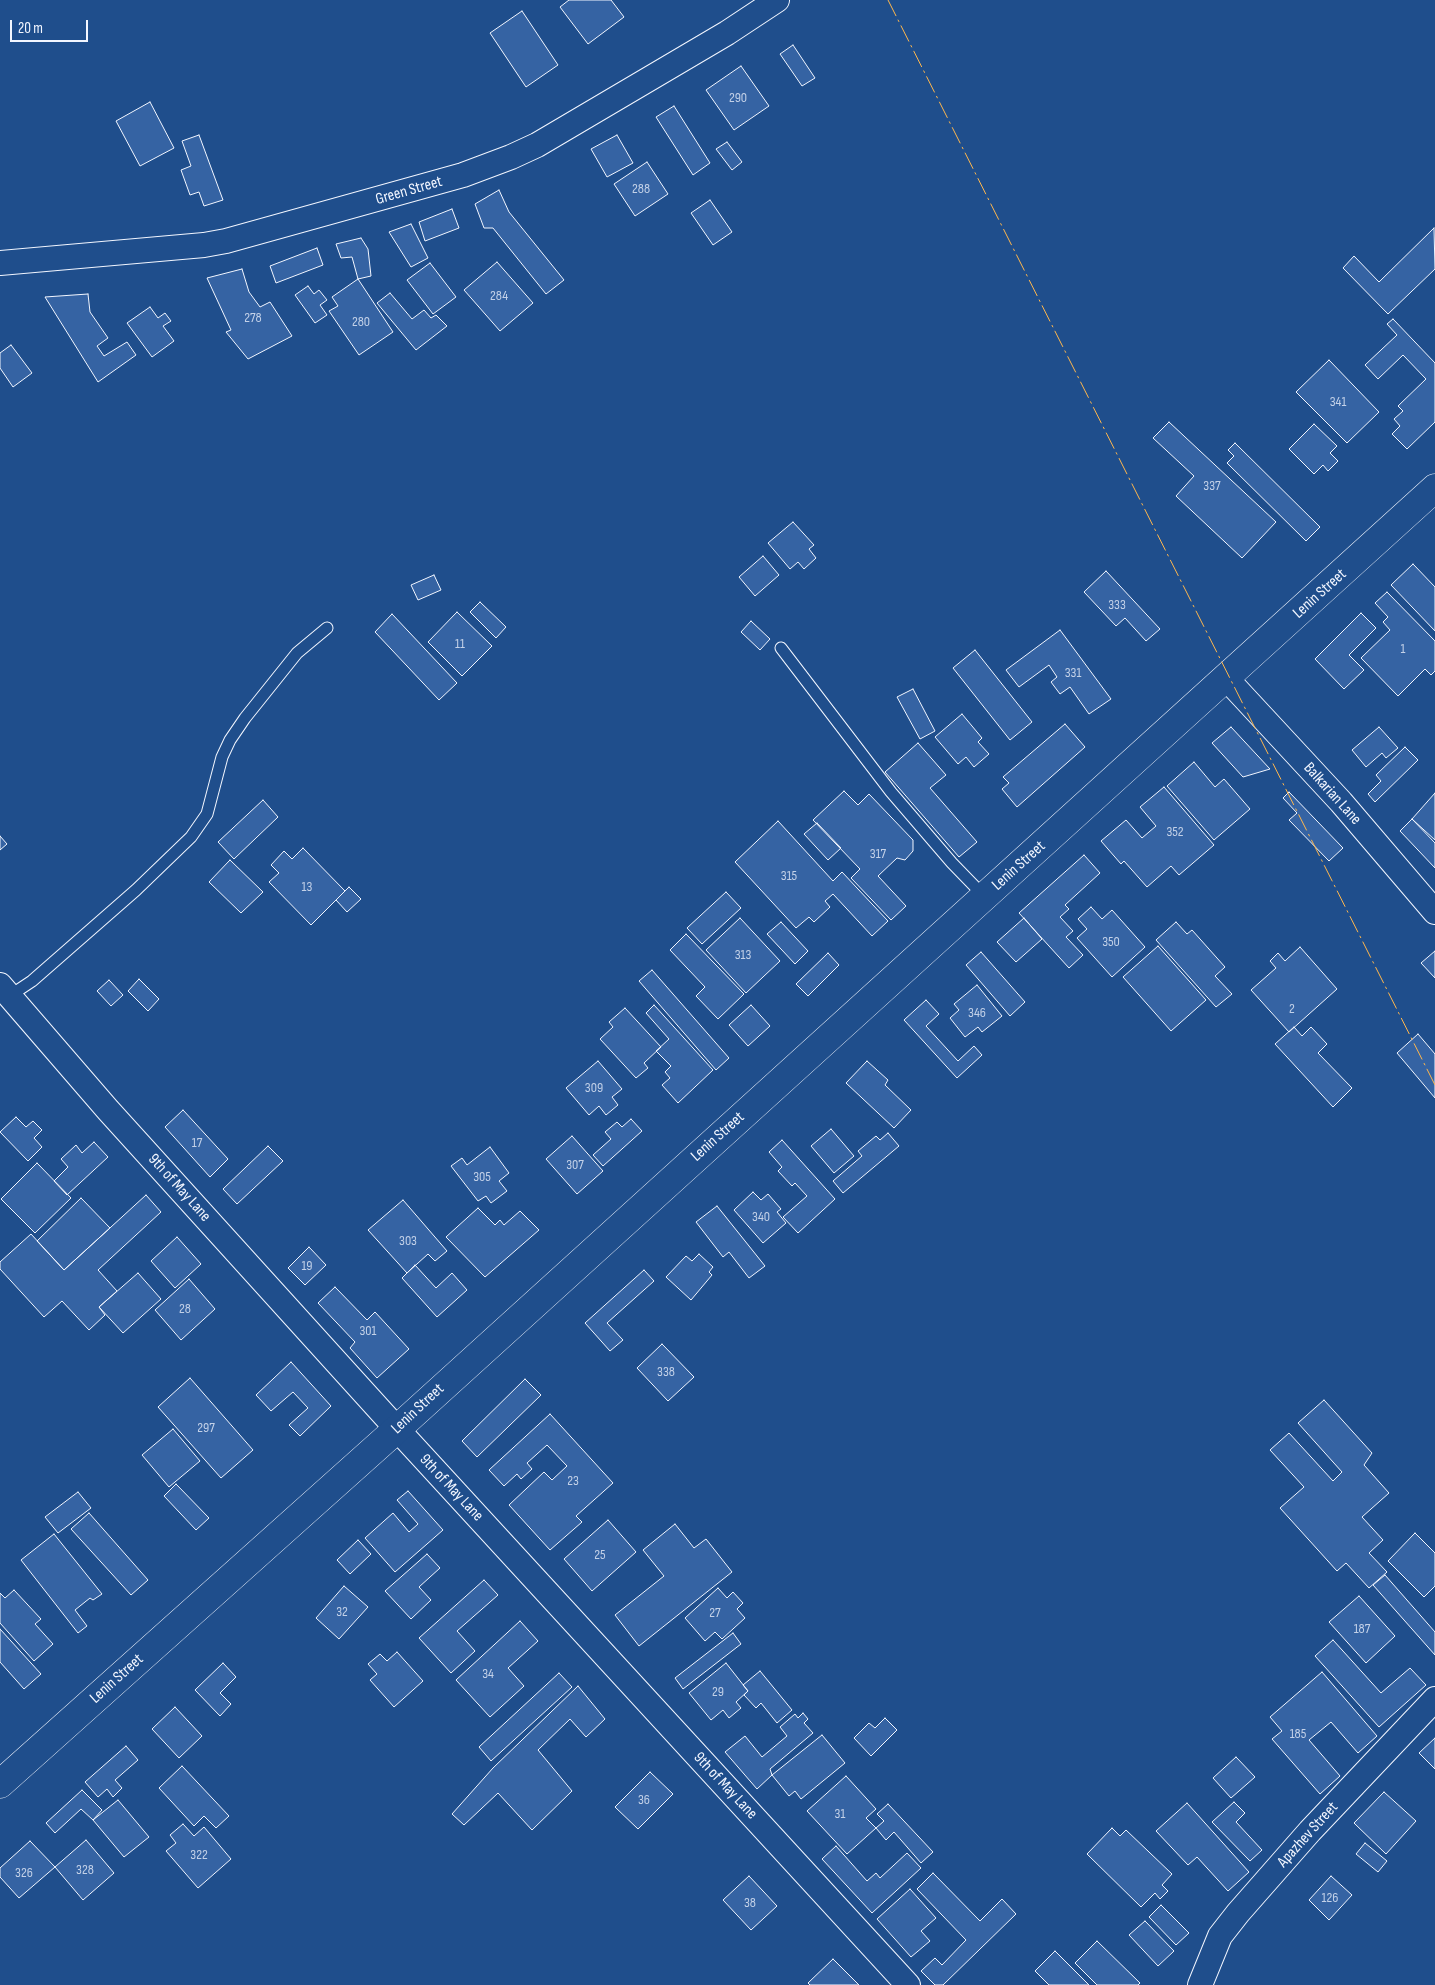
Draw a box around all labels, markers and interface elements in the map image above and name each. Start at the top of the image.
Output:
scale bar [12,10,90,42]
text: 20 m [18,19,43,38]
house number: 290 [729,90,747,106]
street label: Green Street [373,172,445,210]
house number: 288 [632,181,650,197]
house number: 284 [490,288,508,304]
house number: 278 [244,310,262,326]
house number: 280 [352,314,370,330]
house number: 341 [1330,394,1346,410]
house number: 337 [1203,478,1221,494]
street label: Lenin Street [1289,565,1351,623]
house number: 333 [1108,597,1126,613]
house number: 11 [455,636,465,652]
house number: 1 [1401,641,1405,657]
house number: 331 [1065,665,1081,681]
street label: Balkarian Lane [1299,759,1365,829]
house number: 352 [1166,824,1184,840]
street label: Lenin Street [988,837,1050,895]
house number: 317 [870,846,886,862]
house number: 315 [781,868,797,884]
house number: 13 [302,879,312,895]
house number: 350 [1102,934,1120,950]
house number: 313 [735,947,751,963]
house number: 2 [1289,1001,1295,1017]
house number: 346 [968,1005,986,1021]
house number: 309 [585,1080,603,1096]
street label: Lenin Street [687,1108,749,1166]
house number: 17 [192,1135,202,1151]
street label: 9th of May Lane [143,1150,215,1226]
house number: 307 [566,1157,584,1173]
house number: 305 [473,1169,491,1185]
house number: 340 [752,1209,770,1225]
house number: 303 [399,1233,417,1249]
house number: 19 [301,1258,313,1274]
house number: 28 [179,1301,191,1317]
house number: 301 [359,1323,377,1339]
house number: 338 [657,1364,675,1380]
street label: Lenin Street [388,1380,448,1438]
house number: 297 [197,1420,215,1436]
street label: 9th of May Lane [415,1450,487,1526]
house number: 23 [567,1473,579,1489]
house number: 25 [594,1547,606,1563]
house number: 32 [336,1604,348,1620]
house number: 27 [709,1605,721,1621]
house number: 187 [1354,1621,1370,1637]
street label: Lenin Street [86,1650,148,1708]
house number: 34 [482,1666,494,1682]
house number: 29 [712,1684,724,1700]
house number: 185 [1290,1726,1306,1742]
street label: 9th of May Lane [689,1748,761,1824]
house number: 36 [638,1792,650,1808]
street label: Apazhev Street [1274,1798,1342,1872]
house number: 31 [835,1806,845,1822]
house number: 322 [190,1847,208,1863]
house number: 328 [76,1862,94,1878]
house number: 326 [15,1865,33,1881]
house number: 126 [1322,1890,1338,1906]
house number: 38 [744,1895,756,1911]

